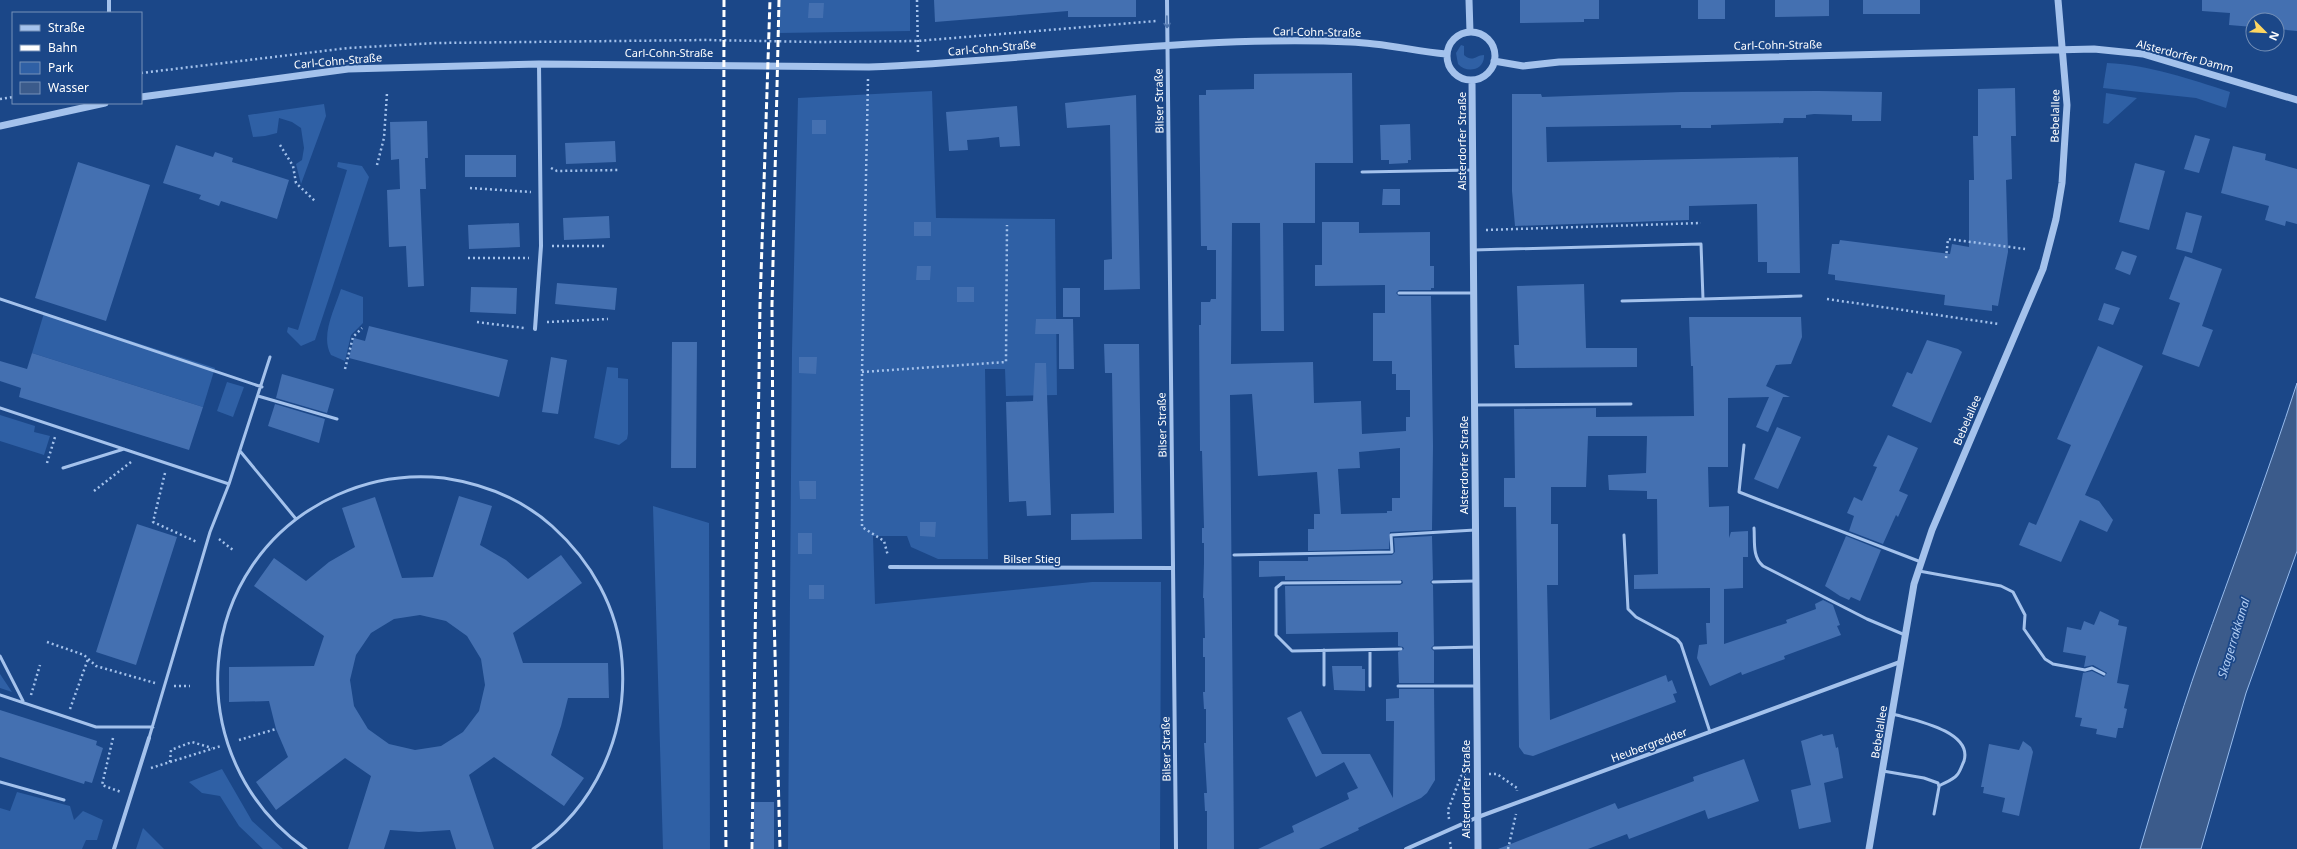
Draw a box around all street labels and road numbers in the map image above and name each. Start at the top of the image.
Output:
street label: Carl-Cohn-Straße [1273,23,1361,40]
street label: Alsterdorfer Damm [2135,35,2235,76]
street label: Carl-Cohn-Straße [947,36,1037,59]
street label: Carl-Cohn-Straße [1734,36,1822,53]
street label: Carl-Cohn-Straße [625,45,713,60]
street label: Carl-Cohn-Straße [293,49,383,72]
street label: Bilser Straße [1150,68,1167,134]
street label: Bebelallee [2047,89,2062,143]
street label: Alsterdorfer Straße [1454,92,1469,190]
street label: Bilser Straße [1153,392,1170,458]
street label: Bebelallee [1949,392,1984,447]
street label: Alsterdorfer Straße [1456,416,1471,514]
street label: Bilser Stieg [1003,551,1061,566]
street label: Bebelallee [1867,704,1890,759]
street label: Bilser Straße [1157,716,1174,782]
street label: Heubergredder [1609,724,1689,765]
street label: Alsterdorfer Straße [1458,740,1473,838]

